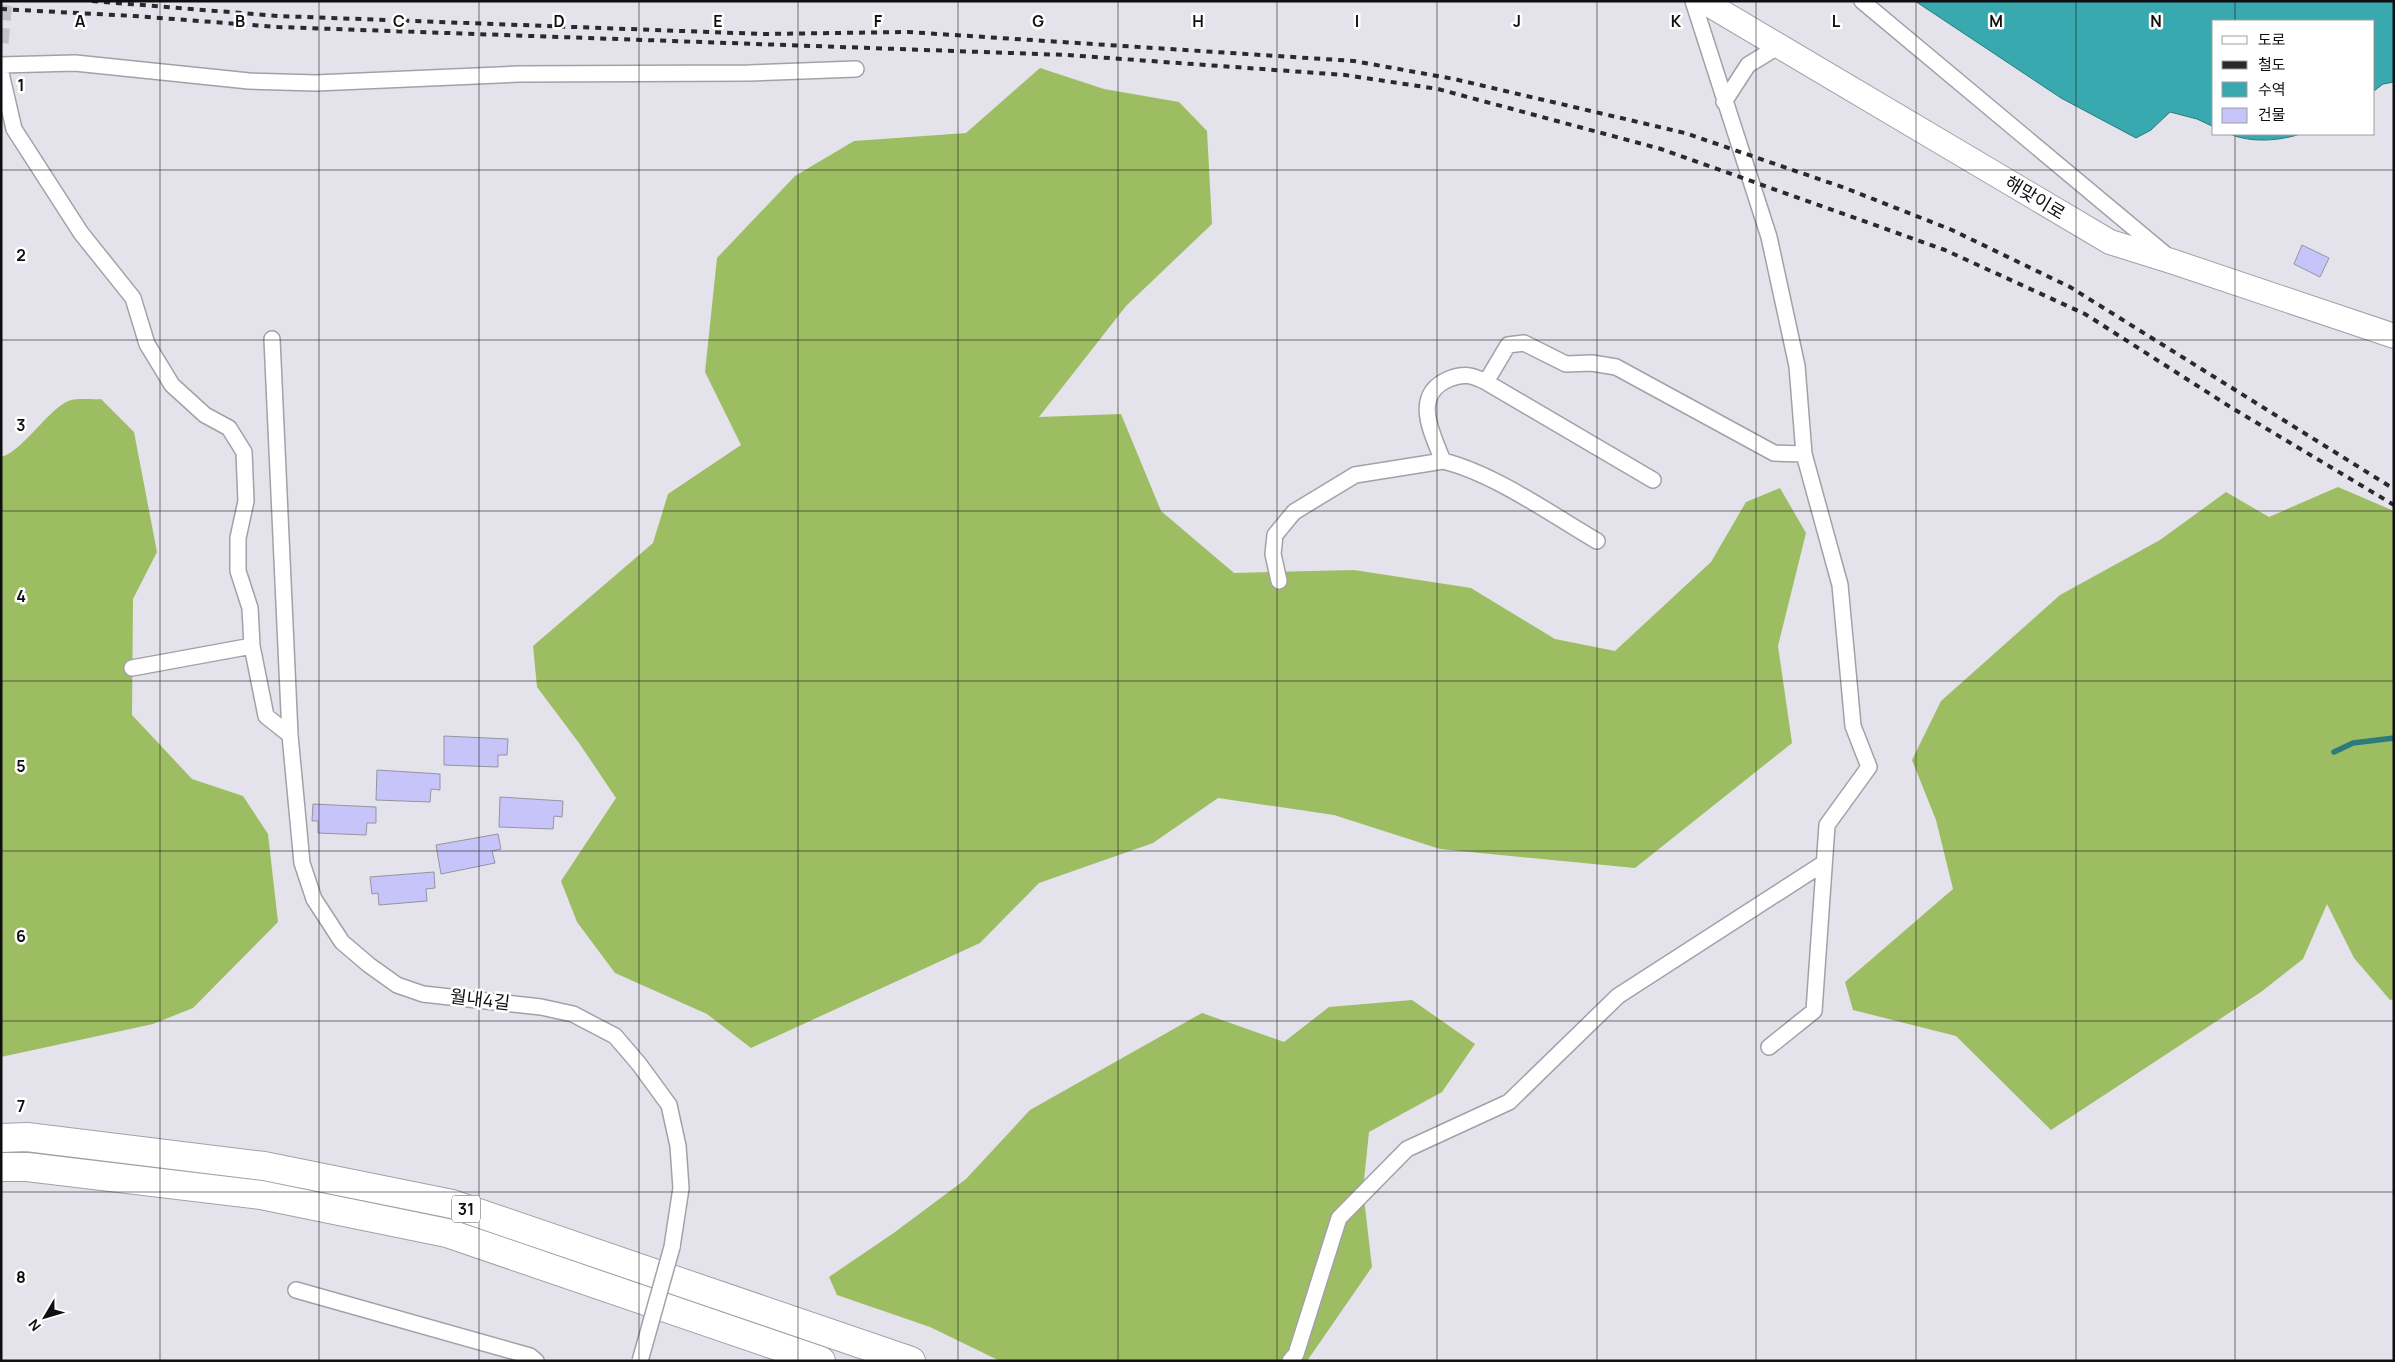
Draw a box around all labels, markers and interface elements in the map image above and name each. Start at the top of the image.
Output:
text: A [75,10,86,32]
text: B [235,10,245,32]
text: C [393,10,405,32]
text: D [553,10,565,32]
text: E [713,10,723,32]
text: F [874,10,883,32]
text: G [1032,10,1044,32]
text: H [1192,10,1204,32]
text: I [1355,10,1359,32]
text: J [1513,10,1521,32]
text: K [1671,10,1682,32]
text: L [1832,10,1841,32]
text: M [1989,10,2003,32]
text: N [2150,10,2162,32]
legend [2212,20,2375,135]
text: 도로 [2258,29,2286,50]
text: 철도 [2258,54,2286,75]
text: 1 [17,74,25,96]
text: 수역 [2258,79,2286,100]
text: 건물 [2258,104,2286,125]
street label: 해맞이로 [2001,170,2070,224]
text: 2 [16,244,26,266]
text: 3 [16,414,26,436]
text: 4 [16,585,26,607]
text: 5 [16,755,26,777]
text: 6 [16,925,26,947]
street label: 월내4길 [449,983,512,1015]
text: 7 [17,1095,25,1117]
road number: 31 [452,1196,480,1222]
text: 8 [16,1266,26,1288]
north arrow [20,1292,70,1342]
text: N [24,1315,45,1335]

